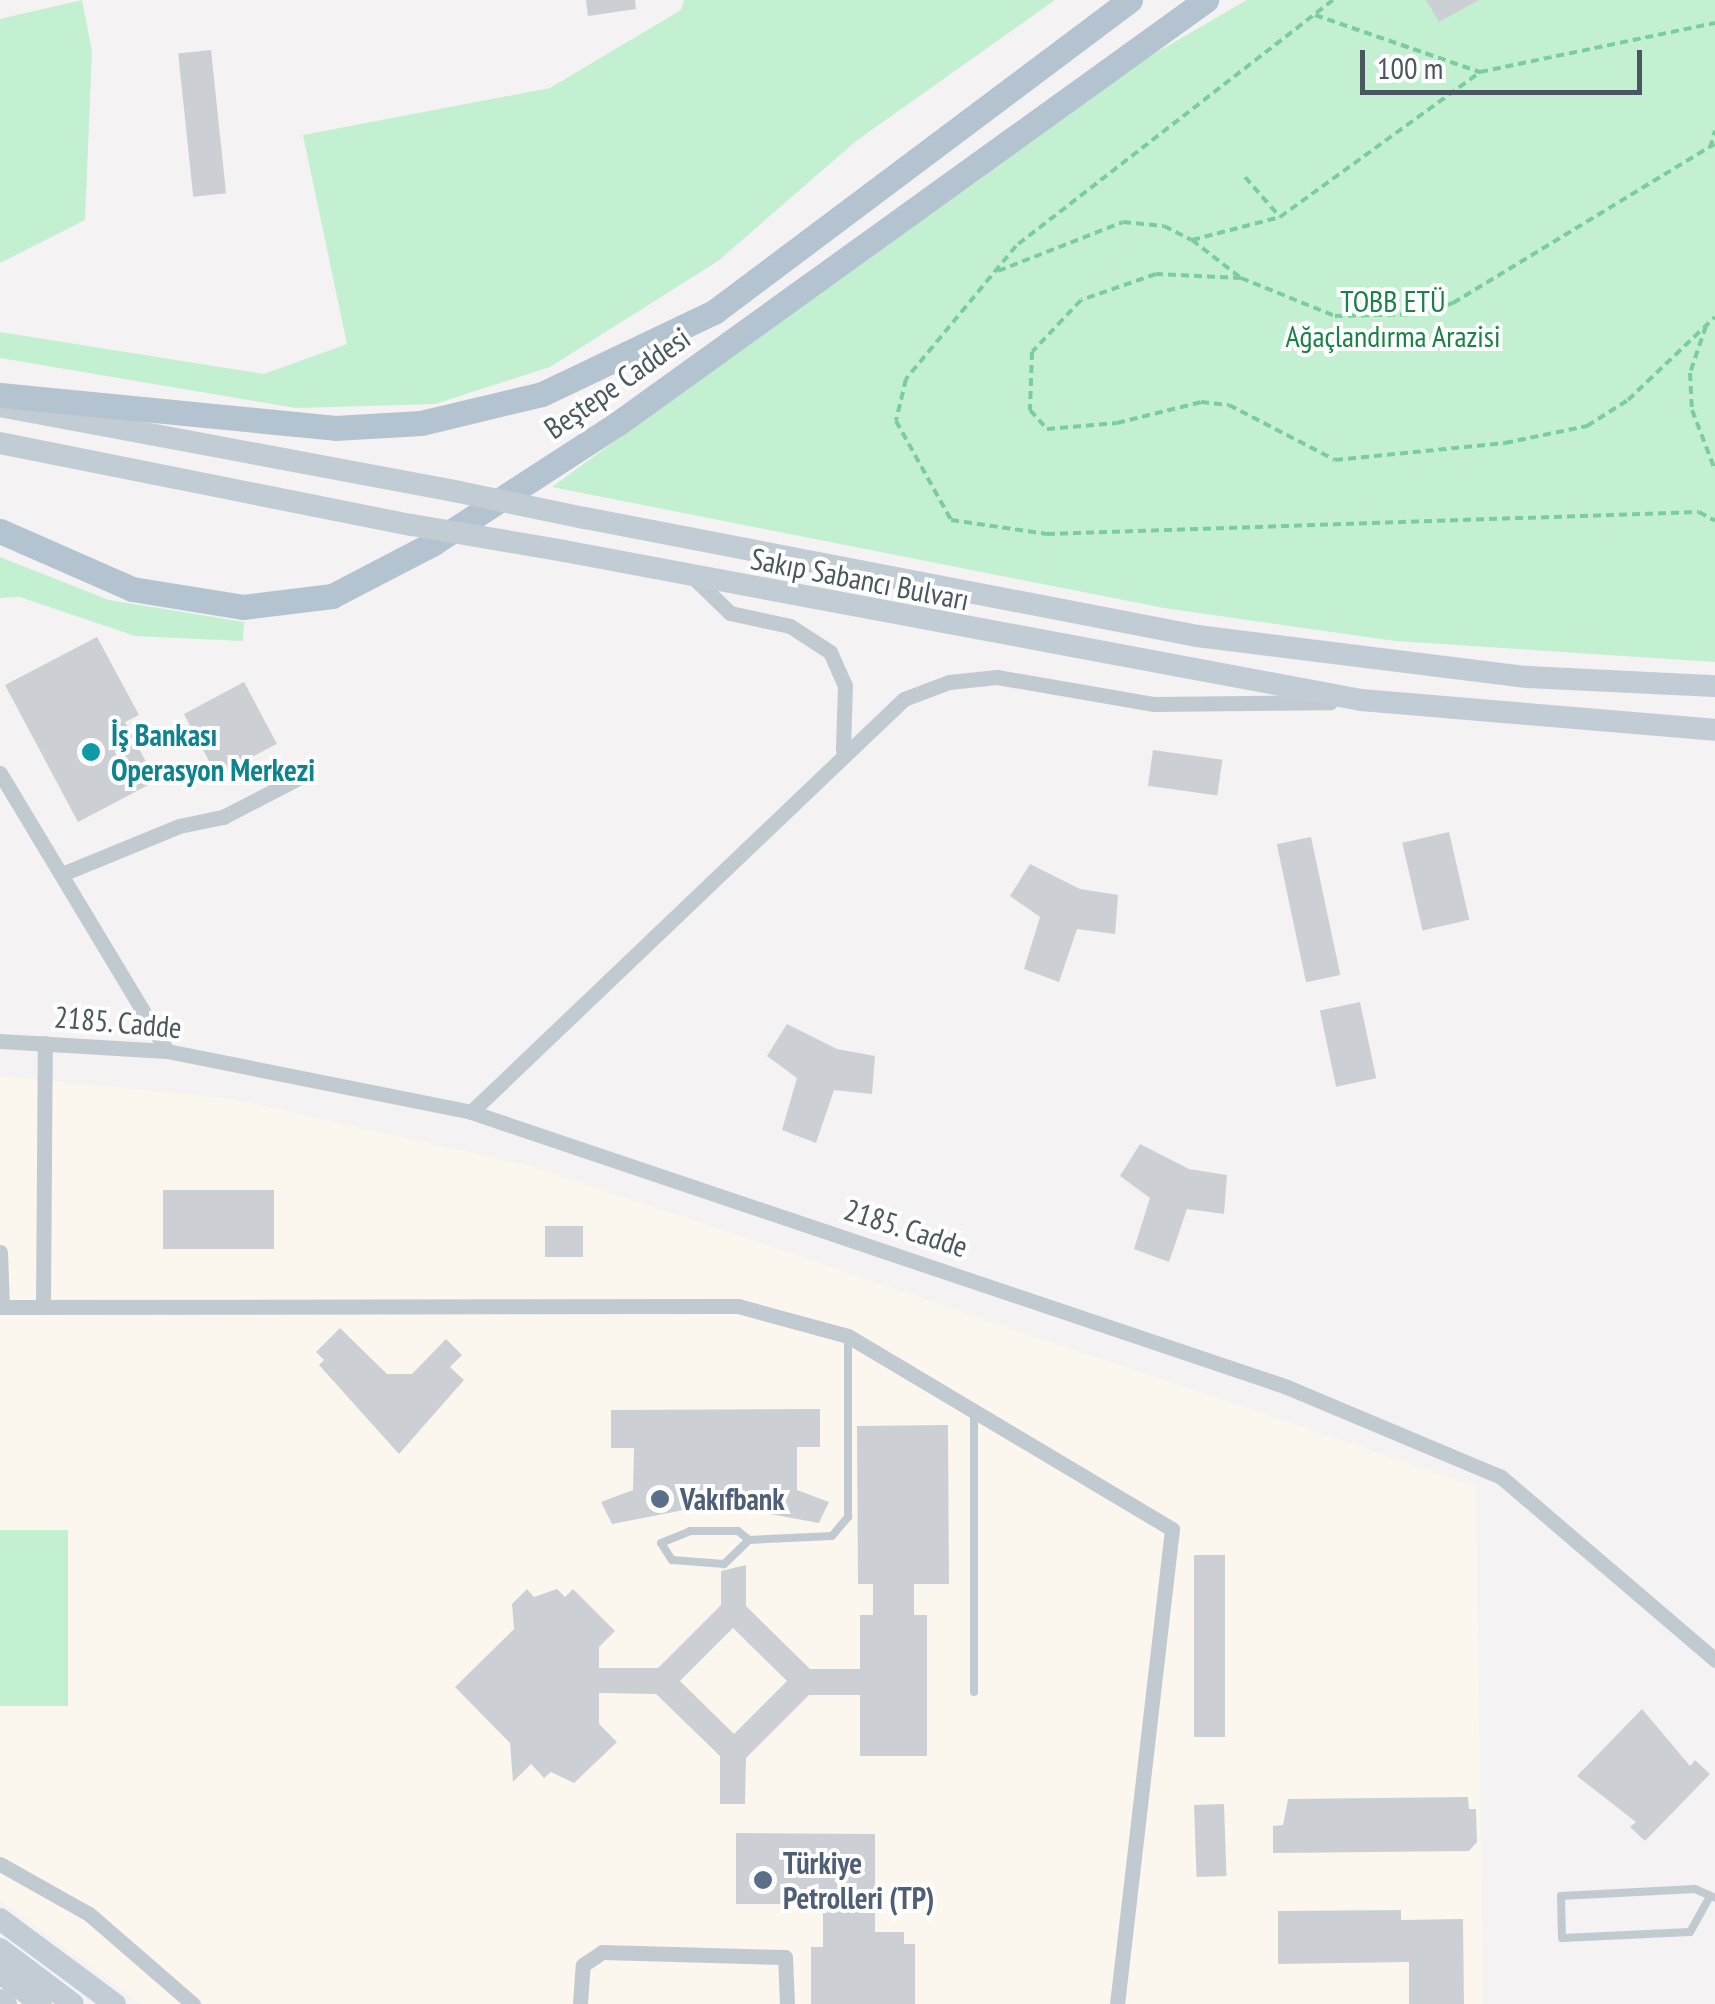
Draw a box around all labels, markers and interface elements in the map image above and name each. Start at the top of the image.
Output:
scale bar [1365,30,1648,92]
text: 100 m [1377,48,1443,87]
park label: TOBB ETÜ Ağaçlandırma Arazisi [1285,283,1501,354]
street label: Beştepe Caddesi [537,320,697,446]
street label: Sakıp Sabancı Bulvarı [748,540,972,618]
place label: İş Bankası Operasyon Merkezi [111,717,315,788]
marker: İş Bankası Operasyon Merkezi [80,741,102,763]
street label: 2185. Cadde [52,998,184,1046]
street label: 2185. Cadde [839,1191,973,1265]
place label: Vakıfbank [680,1481,785,1517]
marker: Vakıfbank [649,1488,671,1510]
place label: Türkiye Petrolleri (TP) [783,1845,934,1916]
marker: Türkiye Petrolleri (TP) [752,1869,774,1891]

